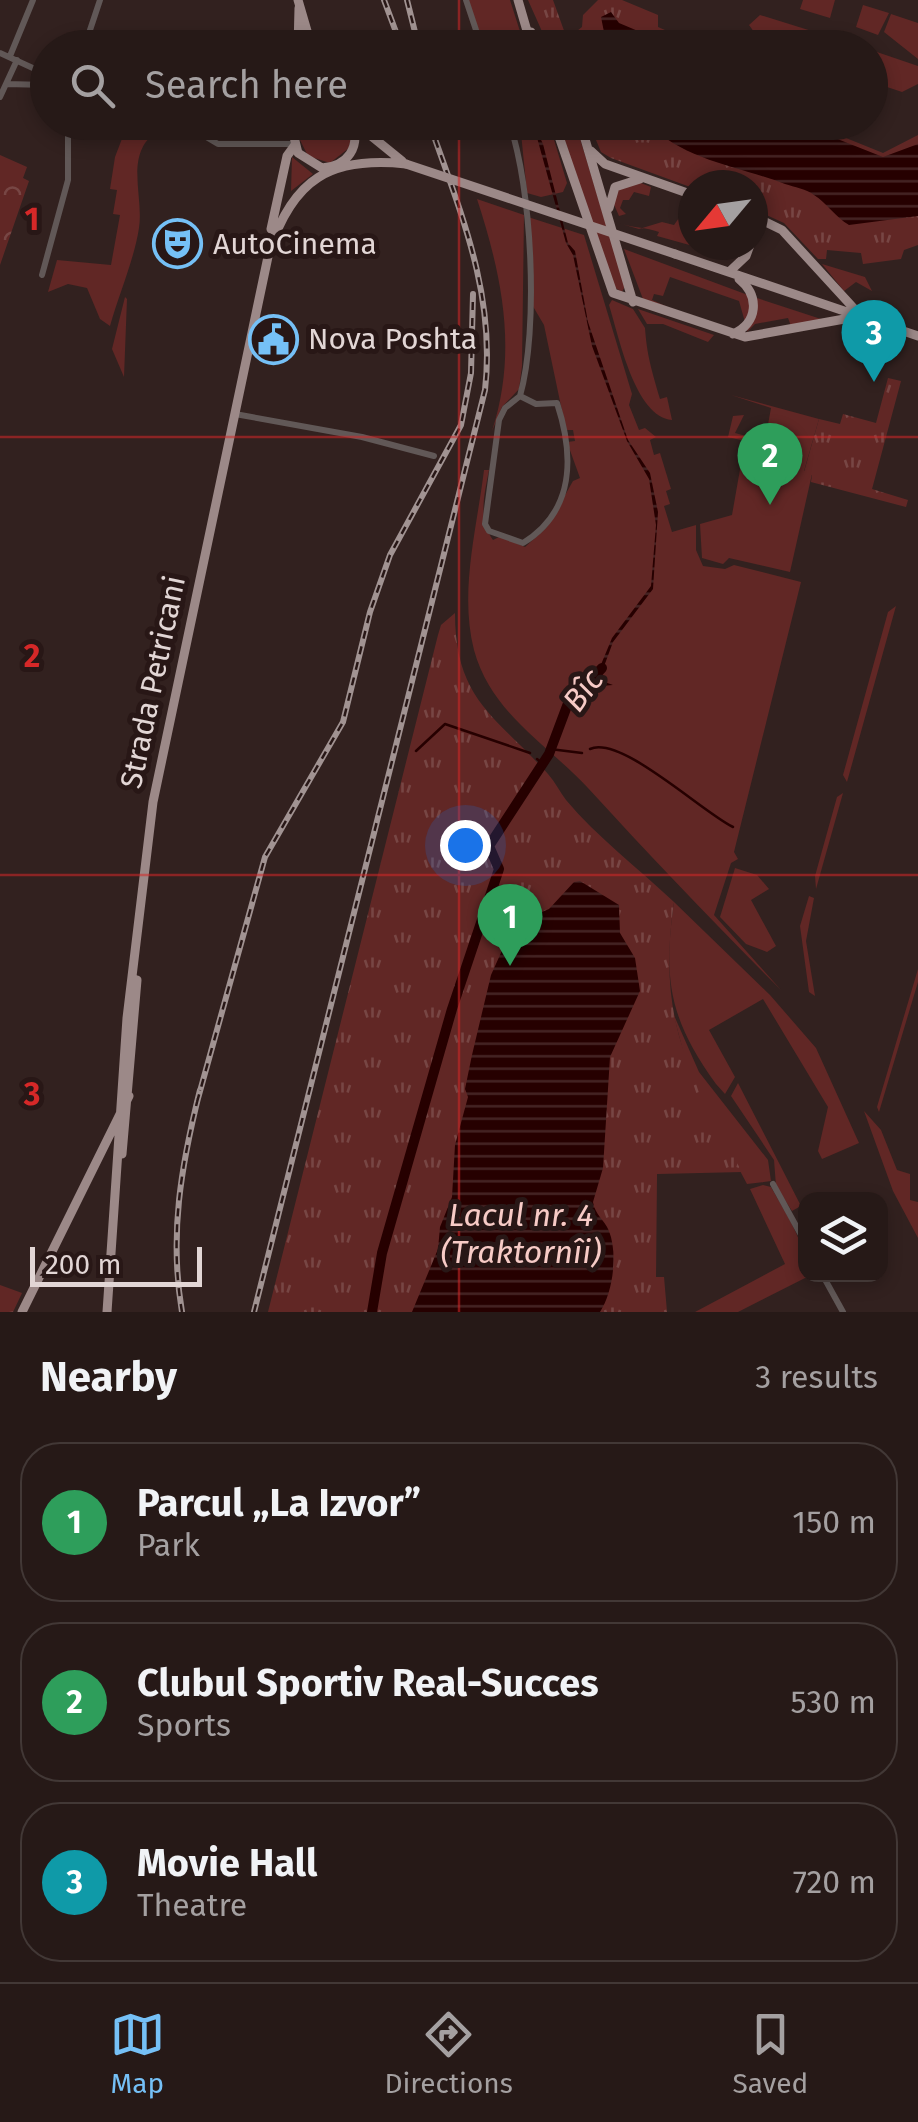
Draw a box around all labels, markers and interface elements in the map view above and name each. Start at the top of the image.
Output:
search box [30,30,888,140]
icon: search [65,58,120,113]
text: Search here [145,62,348,108]
north arrow [678,170,768,260]
text: 1 [25,200,39,238]
theatre icon: AutoCinema [152,218,204,270]
place label: AutoCinema [213,226,377,262]
pin: 3 [842,300,906,382]
public building icon: Nova Poshta [247,313,299,365]
place label: Nova Poshta [308,321,477,357]
pin: 2 [738,422,802,505]
street label: Strada Petricani [113,572,193,792]
text: 2 [24,637,40,675]
water label: Bîc [555,661,612,719]
your location [440,820,491,871]
pin: 1 [478,884,542,966]
text: 3 [23,1075,40,1113]
map controls [798,1192,888,1282]
button: layers [798,1192,888,1282]
water label: Lacul nr. 4 (Traktornîi) [441,1196,601,1271]
scale bar [30,1242,202,1286]
text: 200 m [45,1248,122,1281]
text: Nearby [40,1352,177,1402]
text: 3 results [755,1358,878,1396]
text: Parcul „La Izvor” [137,1480,421,1526]
text: 1 [67,1503,82,1541]
text: 150 m [792,1503,876,1541]
text: Park [137,1526,200,1564]
text: Clubul Sportiv Real-Succes [137,1660,599,1706]
text: 2 [66,1683,83,1721]
text: 530 m [790,1683,876,1721]
text: Sports [137,1706,231,1744]
text: Movie Hall [137,1840,317,1886]
text: 3 [66,1863,83,1901]
text: 720 m [793,1863,876,1901]
text: Theatre [137,1886,247,1924]
tab: Map [110,2007,165,2100]
tab: Directions [384,2007,513,2100]
tab: Saved [732,2007,808,2100]

